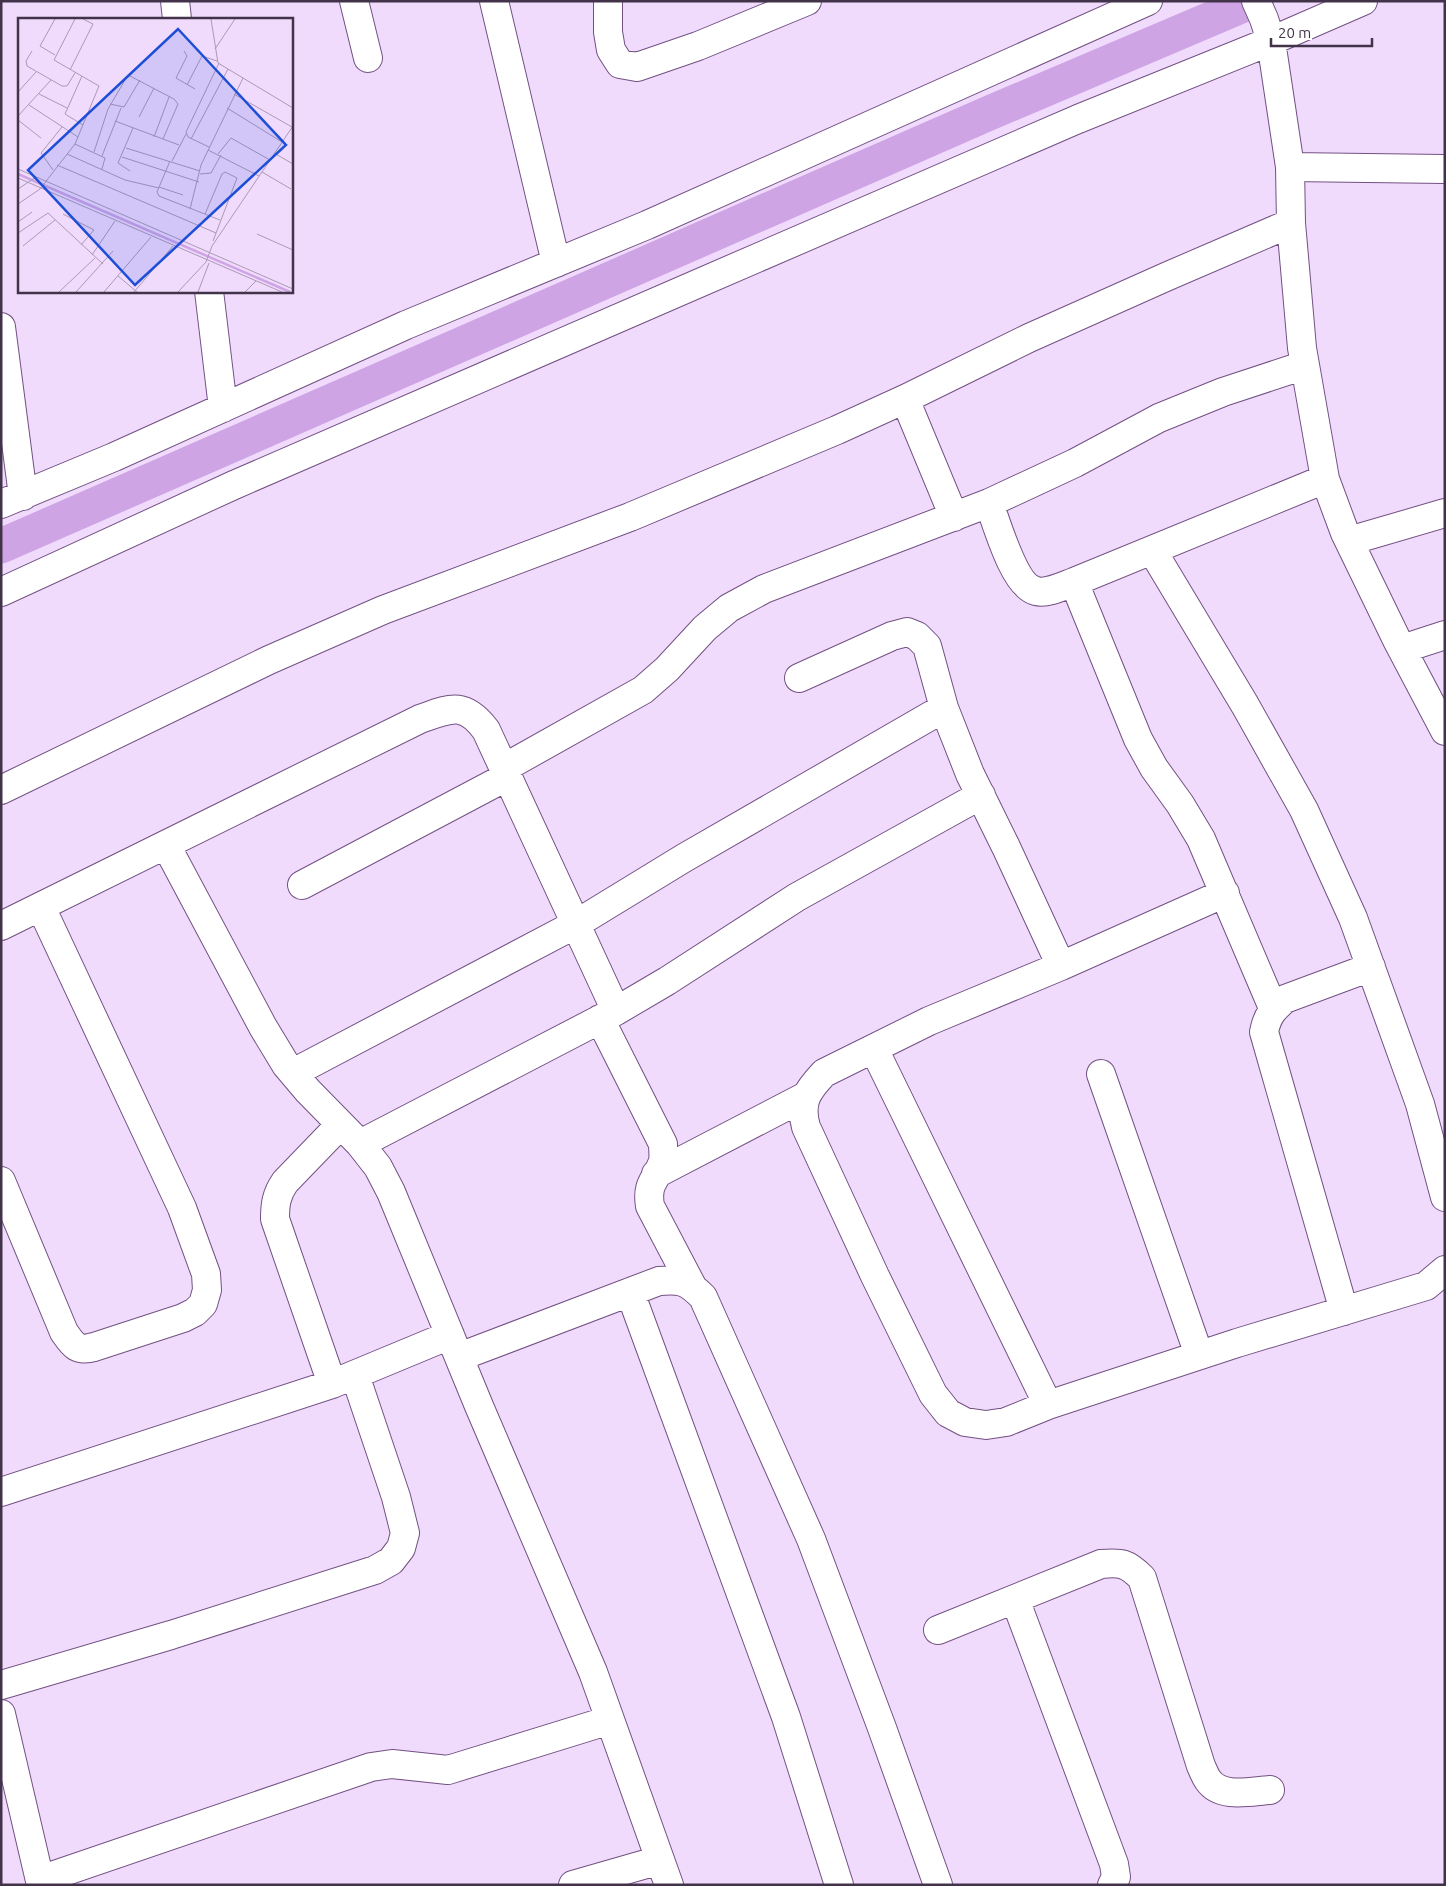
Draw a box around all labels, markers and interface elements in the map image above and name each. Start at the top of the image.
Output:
scale bar [1271,15,1372,47]
inset map [18,18,292,292]
text: 20 m [1278,24,1311,41]

